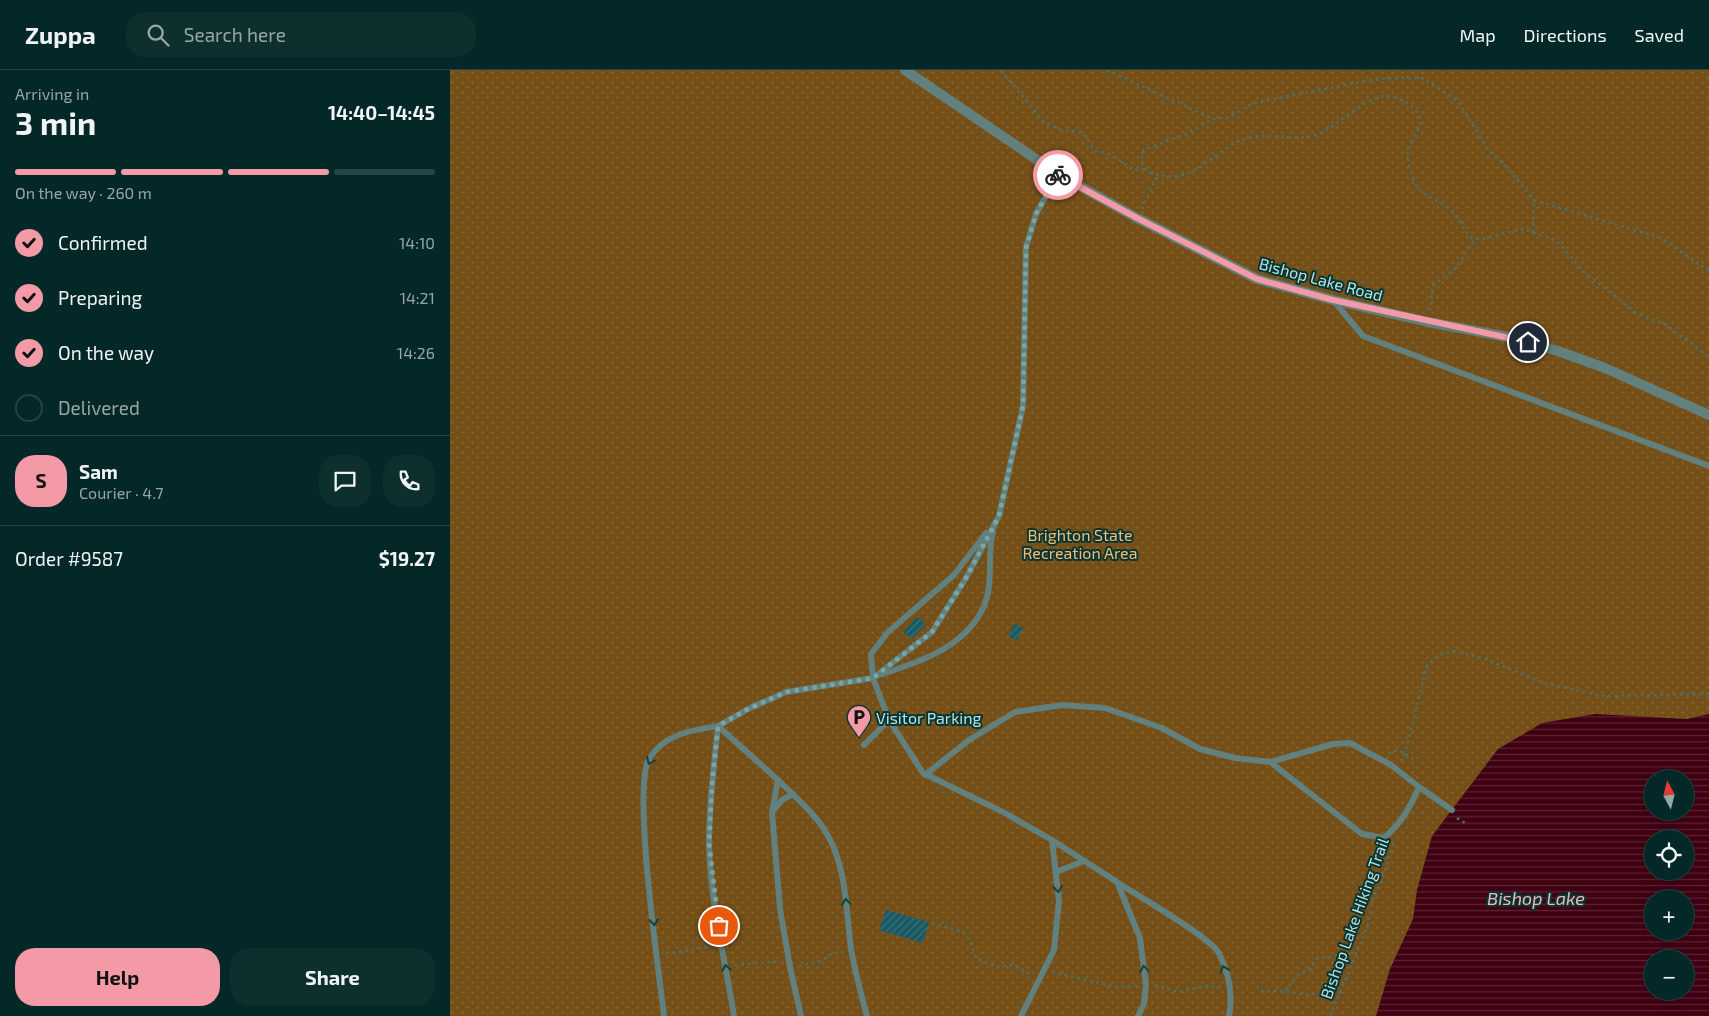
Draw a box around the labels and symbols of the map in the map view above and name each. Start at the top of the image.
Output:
courier [1033,150,1083,200]
street label: Bishop Lake Road [1257,253,1385,305]
pin [1507,321,1549,363]
park label: Brighton State Recreation Area [1023,525,1137,562]
parking icon: Visitor Parking [846,704,872,738]
place label: Visitor Parking [876,708,982,727]
one-way arrow [646,756,657,765]
north arrow [1644,770,1694,820]
street label: Bishop Lake Hiking Trail [1316,835,1392,1001]
one-way arrow [1052,885,1063,893]
water label: Bishop Lake [1487,887,1585,909]
one-way arrow [841,898,852,906]
pin [698,905,740,947]
one-way arrow [648,918,659,926]
one-way arrow [721,964,731,972]
one-way arrow [1140,964,1150,973]
one-way arrow [1220,965,1230,974]

